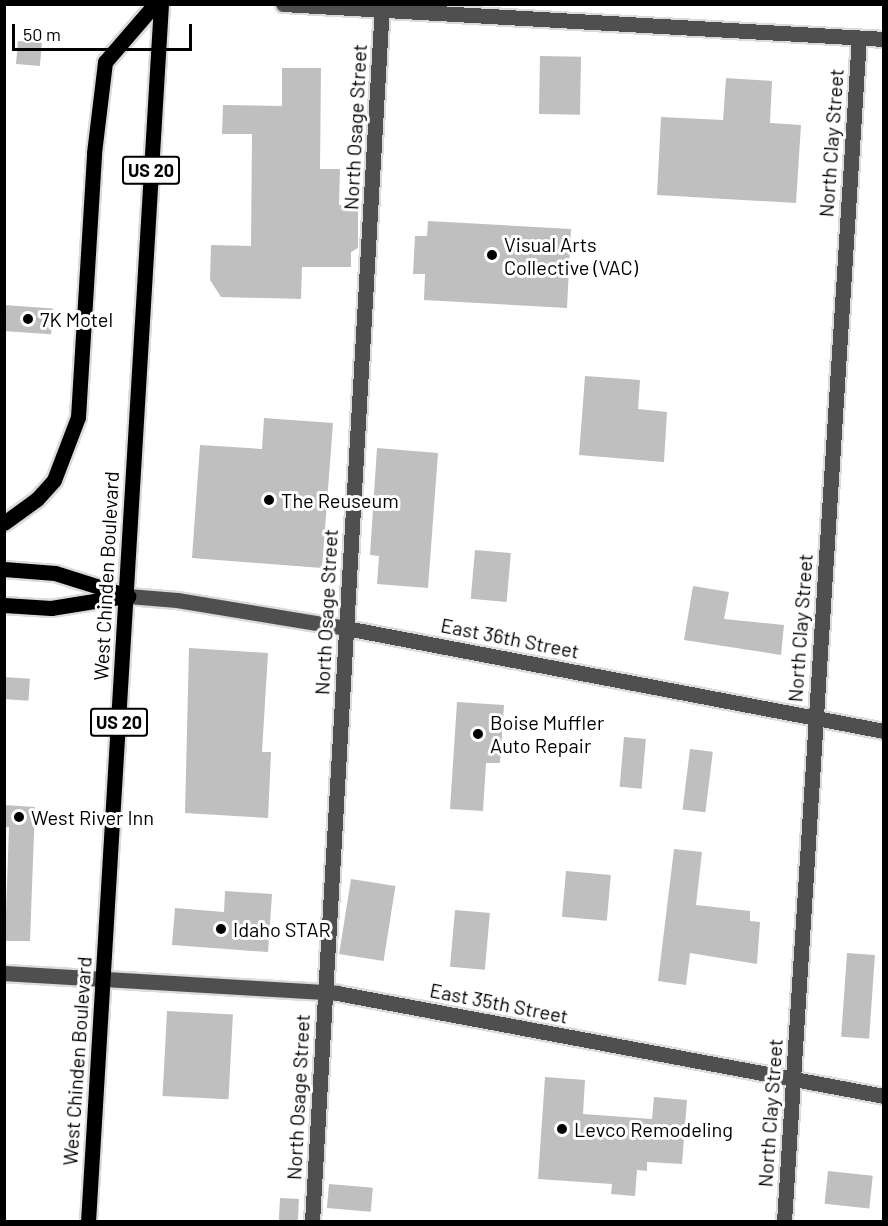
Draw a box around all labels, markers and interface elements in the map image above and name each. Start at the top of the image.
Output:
scale bar [15,12,195,50]
text: 50 m [23,23,61,45]
street label: North Osage Street [339,43,371,211]
street label: North Clay Street [814,68,848,218]
road number: US 20 [121,155,181,185]
place label: Visual Arts Collective (VAC) [504,232,638,279]
marker: Visual Arts Collective (VAC) [485,248,499,262]
place label: 7K Motel [40,307,113,331]
marker: 7K Motel [21,312,35,326]
street label: West Chinden Boulevard [89,471,123,681]
place label: The Reuseum [281,488,399,512]
marker: The Reuseum [262,493,276,507]
street label: North Osage Street [310,528,342,696]
street label: North Clay Street [783,553,817,703]
street label: East 36th Street [439,613,581,663]
road number: US 20 [89,707,149,737]
place label: Boise Muffler Auto Repair [490,710,604,757]
marker: Boise Muffler Auto Repair [471,727,485,741]
place label: West River Inn [31,805,154,829]
marker: West River Inn [12,810,26,824]
place label: Idaho STAR [233,917,331,941]
marker: Idaho STAR [214,922,228,936]
street label: West Chinden Boulevard [58,956,96,1166]
street label: East 35th Street [428,978,570,1028]
street label: North Osage Street [282,1013,314,1181]
street label: North Clay Street [753,1038,787,1188]
place label: Levco Remodeling [574,1117,733,1141]
marker: Levco Remodeling [555,1122,569,1136]

